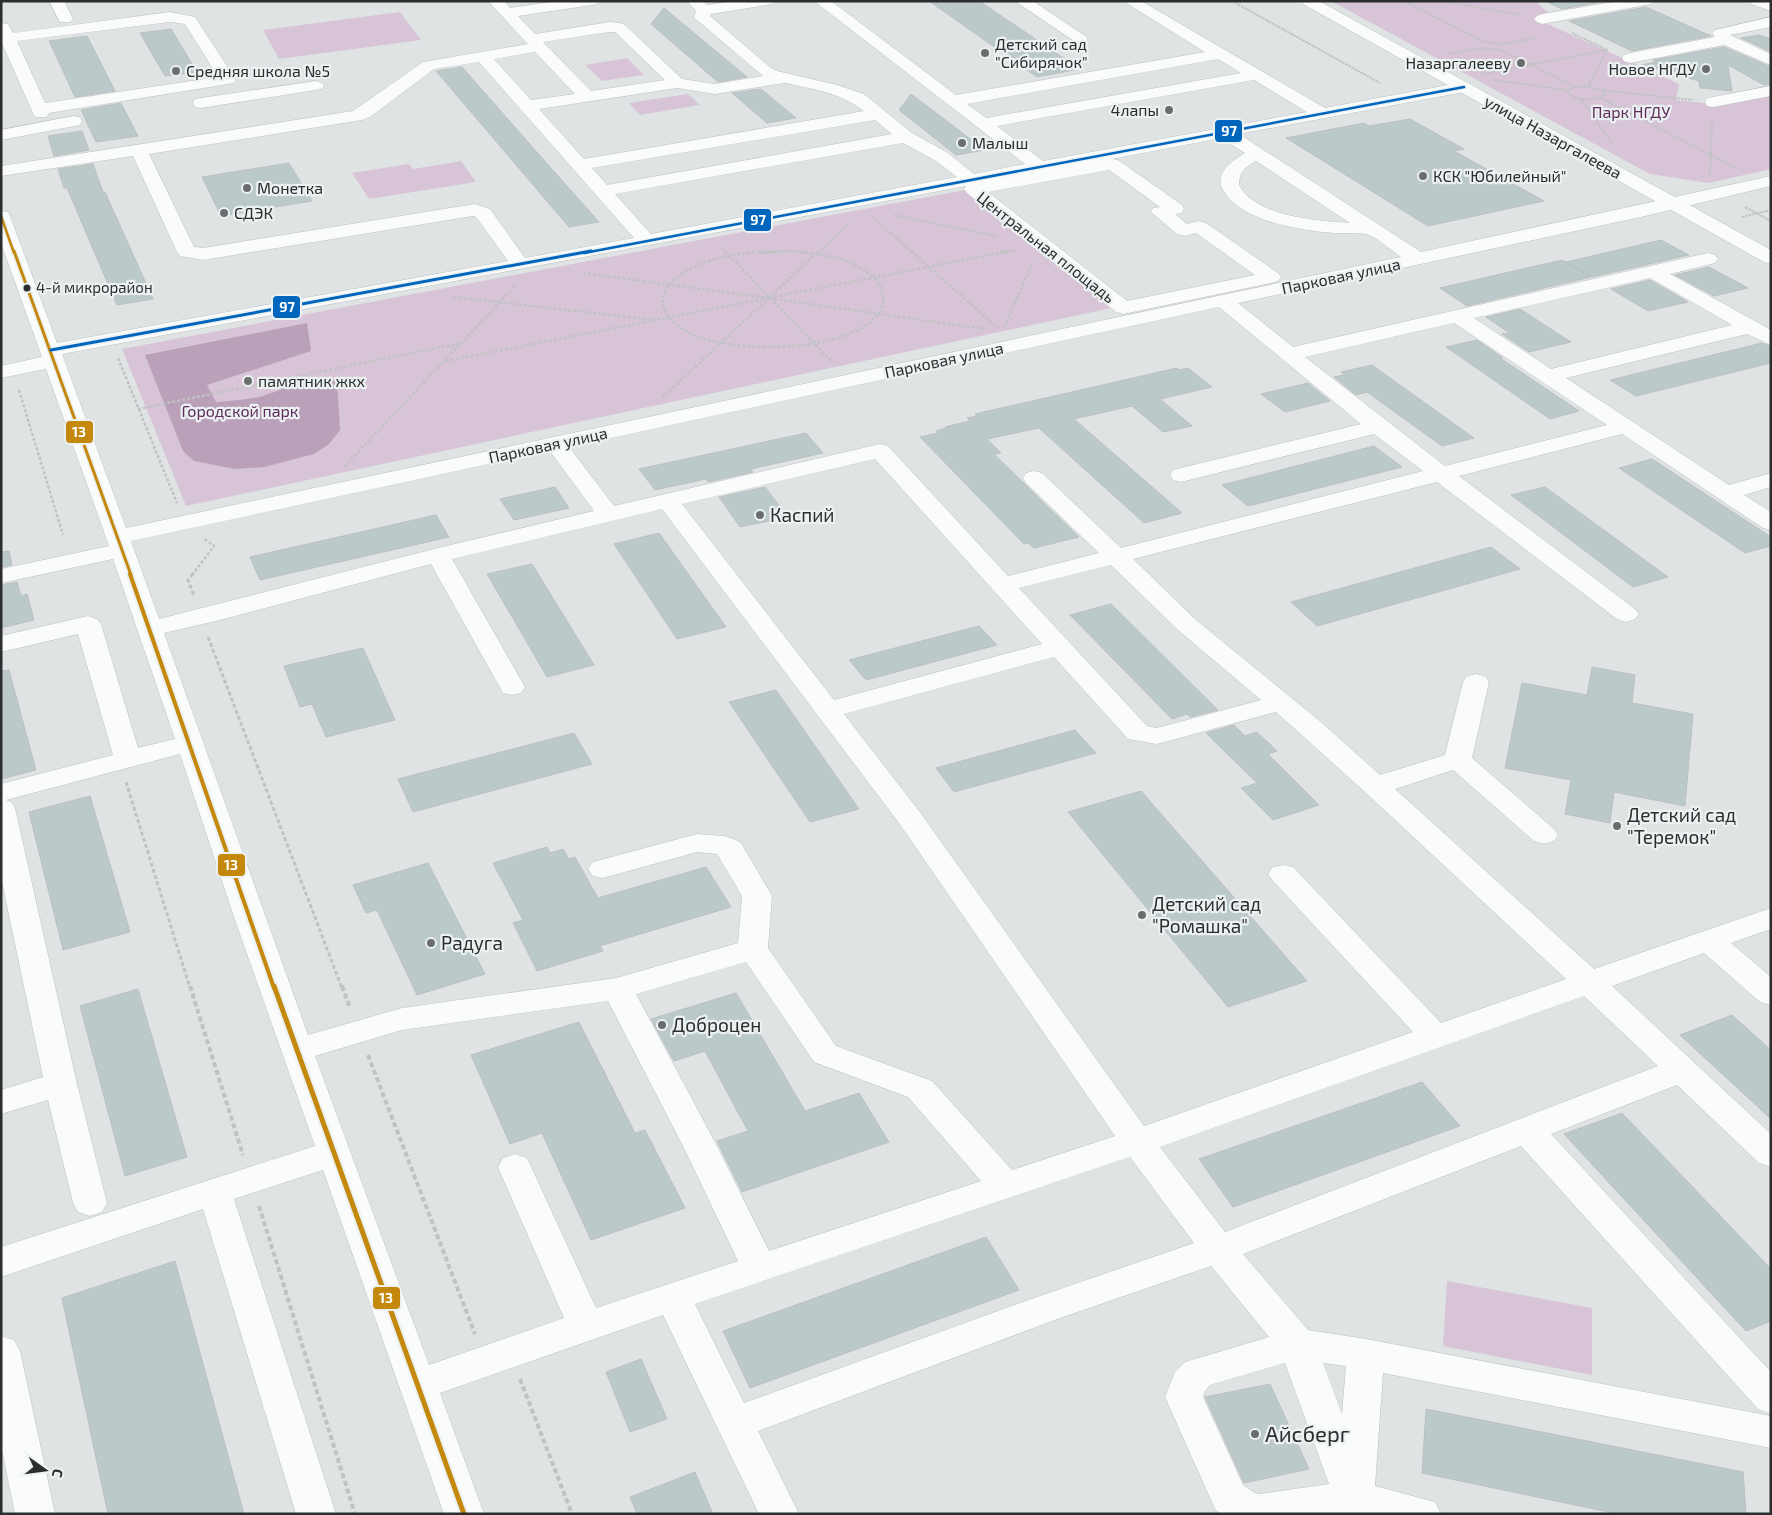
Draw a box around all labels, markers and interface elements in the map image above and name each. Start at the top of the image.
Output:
place label: Детский сад "Сибирячок" [995,34,1088,71]
marker: Детский сад "Сибирячок" [979,47,991,59]
place label: Назаргалееву [1406,53,1511,73]
marker: Назаргалееву [1515,57,1527,69]
place label: Новое НГДУ [1608,59,1696,78]
place label: Средняя школа №5 [186,61,330,80]
marker: Новое НГДУ [1700,63,1712,75]
marker: Средняя школа №5 [170,65,182,77]
street label: улица Назаргалеева [1481,91,1625,183]
place label: 4лапы [1111,100,1159,119]
park label: Парк НГДУ [1592,102,1670,121]
marker: 4лапы [1163,104,1175,116]
line badge: 97 [1214,119,1243,143]
text: 97 [1221,122,1237,139]
place label: Малыш [972,133,1028,152]
marker: Малыш [956,137,968,149]
place label: КСК "Юбилейный" [1433,166,1566,185]
marker: КСК "Юбилейный" [1417,170,1429,182]
place label: Монетка [257,178,323,197]
marker: Монетка [241,182,253,194]
street label: Центральная площадь [974,187,1119,306]
place label: СДЭК [234,203,273,222]
marker: СДЭК [218,207,230,219]
line badge: 97 [743,208,772,232]
text: 97 [750,211,766,228]
street label: Парковая улица [1280,254,1402,298]
place label: 4-й микрорайон [36,278,153,296]
marker: 4-й микрорайон [22,283,32,293]
line badge: 97 [272,295,301,319]
text: 97 [279,298,295,315]
street label: Парковая улица [883,338,1005,382]
place label: памятник жкх [258,371,366,390]
marker: памятник жкх [242,375,254,387]
park label: Городской парк [182,401,299,420]
line badge: 13 [65,420,94,444]
text: 13 [72,423,86,440]
street label: Парковая улица [487,423,609,467]
place label: Каспий [770,503,834,526]
marker: Каспий [754,509,766,521]
place label: Детский сад "Теремок" [1627,803,1736,848]
marker: Детский сад "Теремок" [1611,820,1623,832]
line badge: 13 [217,853,246,877]
text: 13 [224,856,238,873]
place label: Детский сад "Ромашка" [1152,892,1261,937]
marker: Детский сад "Ромашка" [1136,909,1148,921]
place label: Радуга [441,931,503,955]
marker: Радуга [425,937,437,949]
place label: Доброцен [672,1013,761,1036]
marker: Доброцен [656,1019,668,1031]
line badge: 13 [372,1286,401,1310]
text: 13 [379,1289,393,1306]
place label: Айсберг [1265,1420,1350,1446]
marker: Айсберг [1249,1428,1261,1440]
north arrow [20,1445,70,1495]
text: С [49,1467,67,1479]

